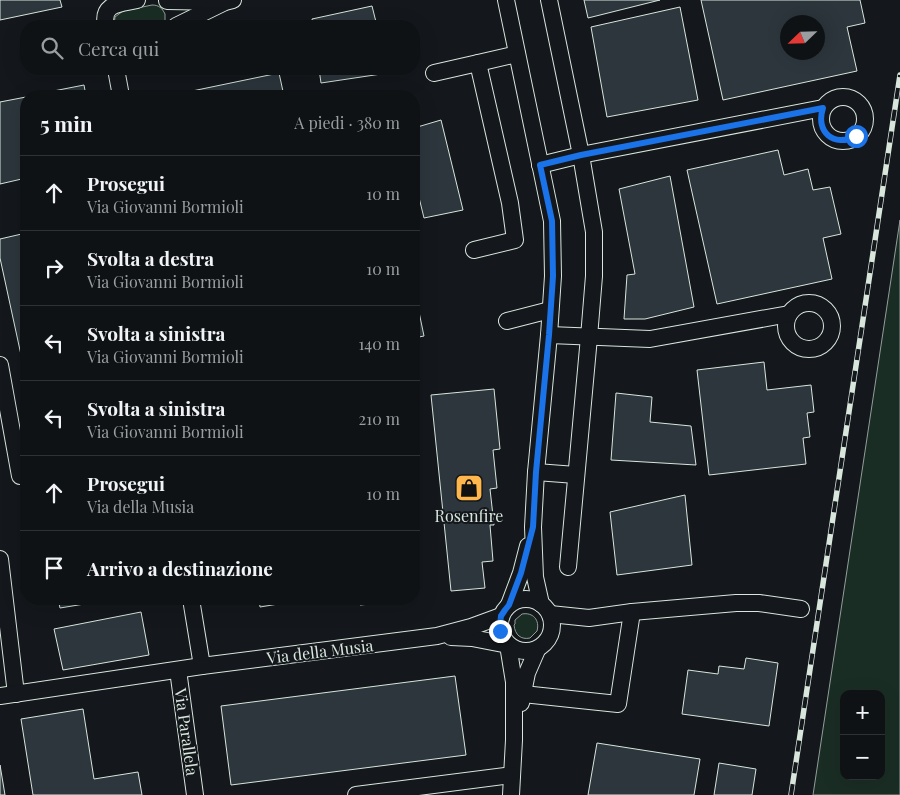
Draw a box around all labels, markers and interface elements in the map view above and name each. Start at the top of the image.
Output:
north arrow [780,15,825,60]
search box [20,20,420,75]
icon: search [38,34,66,62]
text: Cerca qui [78,35,159,61]
text: 5 min [40,109,93,137]
text: A piedi · 380 m [294,112,400,133]
route start [845,125,868,148]
text: Prosegui [87,170,165,196]
icon: ahead [40,179,68,207]
text: 10 m [366,183,400,204]
text: Via Giovanni Bormioli [87,196,244,217]
text: Svolta a destra [87,245,214,271]
icon: right [40,254,68,282]
text: 10 m [366,258,400,279]
text: Via Giovanni Bormioli [87,271,244,292]
text: Svolta a sinistra [87,320,225,346]
icon: left [40,329,68,357]
text: 140 m [358,333,400,354]
text: Via Giovanni Bormioli [87,346,244,367]
text: Svolta a sinistra [87,395,225,421]
icon: left [40,404,68,432]
text: 210 m [359,408,400,429]
text: Via Giovanni Bormioli [87,421,244,442]
text: Prosegui [87,470,165,496]
shop icon: Rosenfire [454,473,484,503]
icon: ahead [40,479,68,507]
text: 10 m [366,483,400,504]
text: Via della Musia [87,496,194,517]
place label: Rosenfire [435,505,503,526]
icon: arrive [40,554,68,582]
text: Arrivo a destinazione [87,555,273,581]
route end [489,620,512,643]
street label: Via della Musia [265,634,375,668]
street label: Via Parallela [170,686,204,777]
map controls [840,690,885,780]
button: + [840,690,885,735]
button: − [840,735,885,780]

